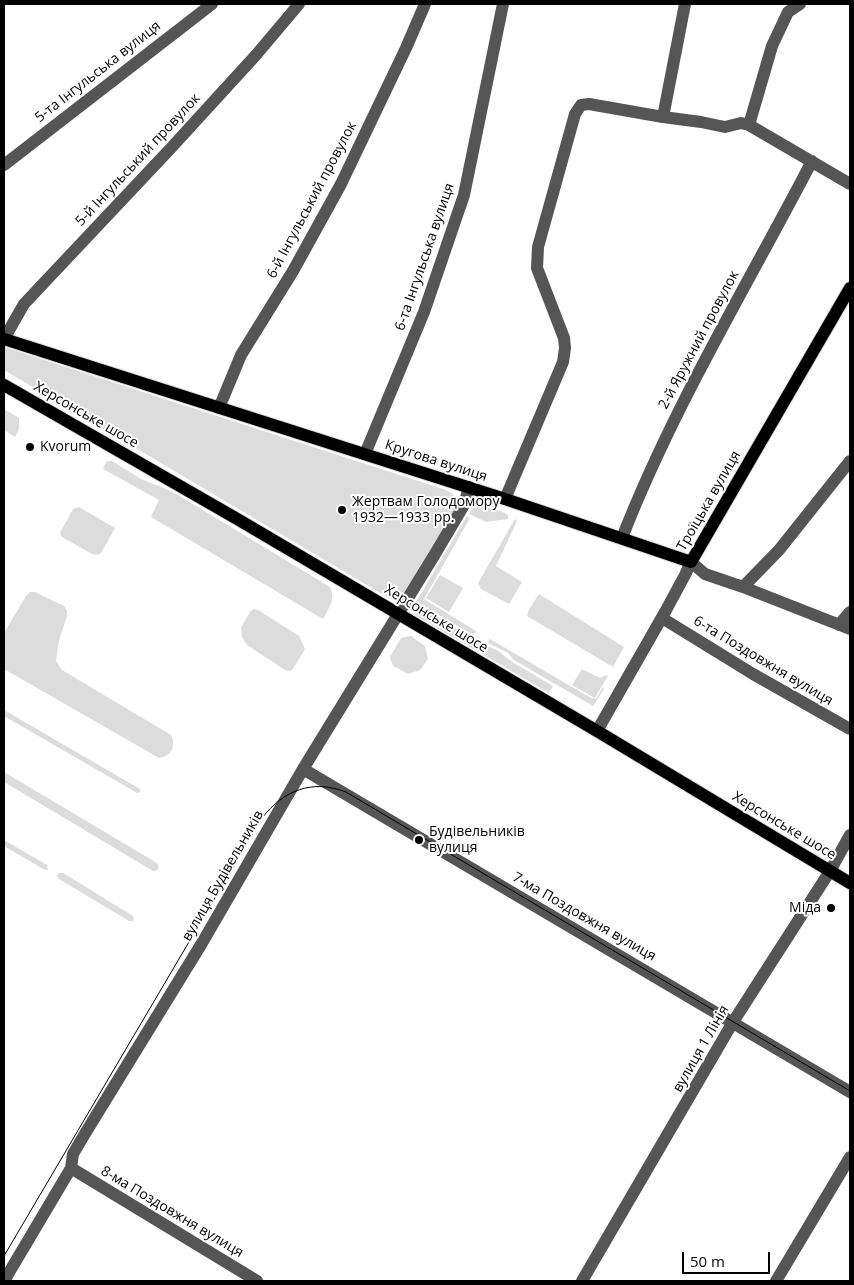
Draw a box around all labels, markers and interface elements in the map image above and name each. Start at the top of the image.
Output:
street label: 5-та Інгульська вулиця [32,18,164,126]
street label: 5-й Інгульський провулок [72,90,204,230]
street label: 6-й Інгульський провулок [263,119,361,281]
street label: 6-та Інгульська вулиця [392,181,458,333]
street label: 2-й Яружний провулок [655,268,743,412]
street label: Херсонське шосе [31,378,141,452]
street label: Кругова вулиця [383,437,489,485]
place label: Kvorum [40,439,91,455]
marker: Kvorum [24,441,36,453]
street label: Троїцька вулиця [674,448,744,554]
place label: Жертвам Голодомору 1932—1933 рр. [352,494,499,526]
marker: Жертвам Голодомору 1932—1933 рр. [336,504,348,516]
street label: Херсонське шосе [381,582,491,656]
street label: 6-та Поздовжня вулиця [690,613,836,709]
street label: Херсонське шосе [729,789,839,863]
street label: вулиця Будівельників [179,808,267,944]
place label: Будівельників вулиця [429,824,525,856]
marker: Будівельників вулиця [413,834,425,846]
street label: 7-ма Поздовжня вулиця [509,869,659,965]
place label: Міда [789,900,821,916]
marker: Міда [825,902,837,914]
street label: вулиця 1 Лінія [669,1003,733,1095]
street label: 8-ма Поздовжня вулиця [98,1163,246,1261]
scale bar [684,1242,772,1274]
text: 50 m [690,1251,725,1271]

